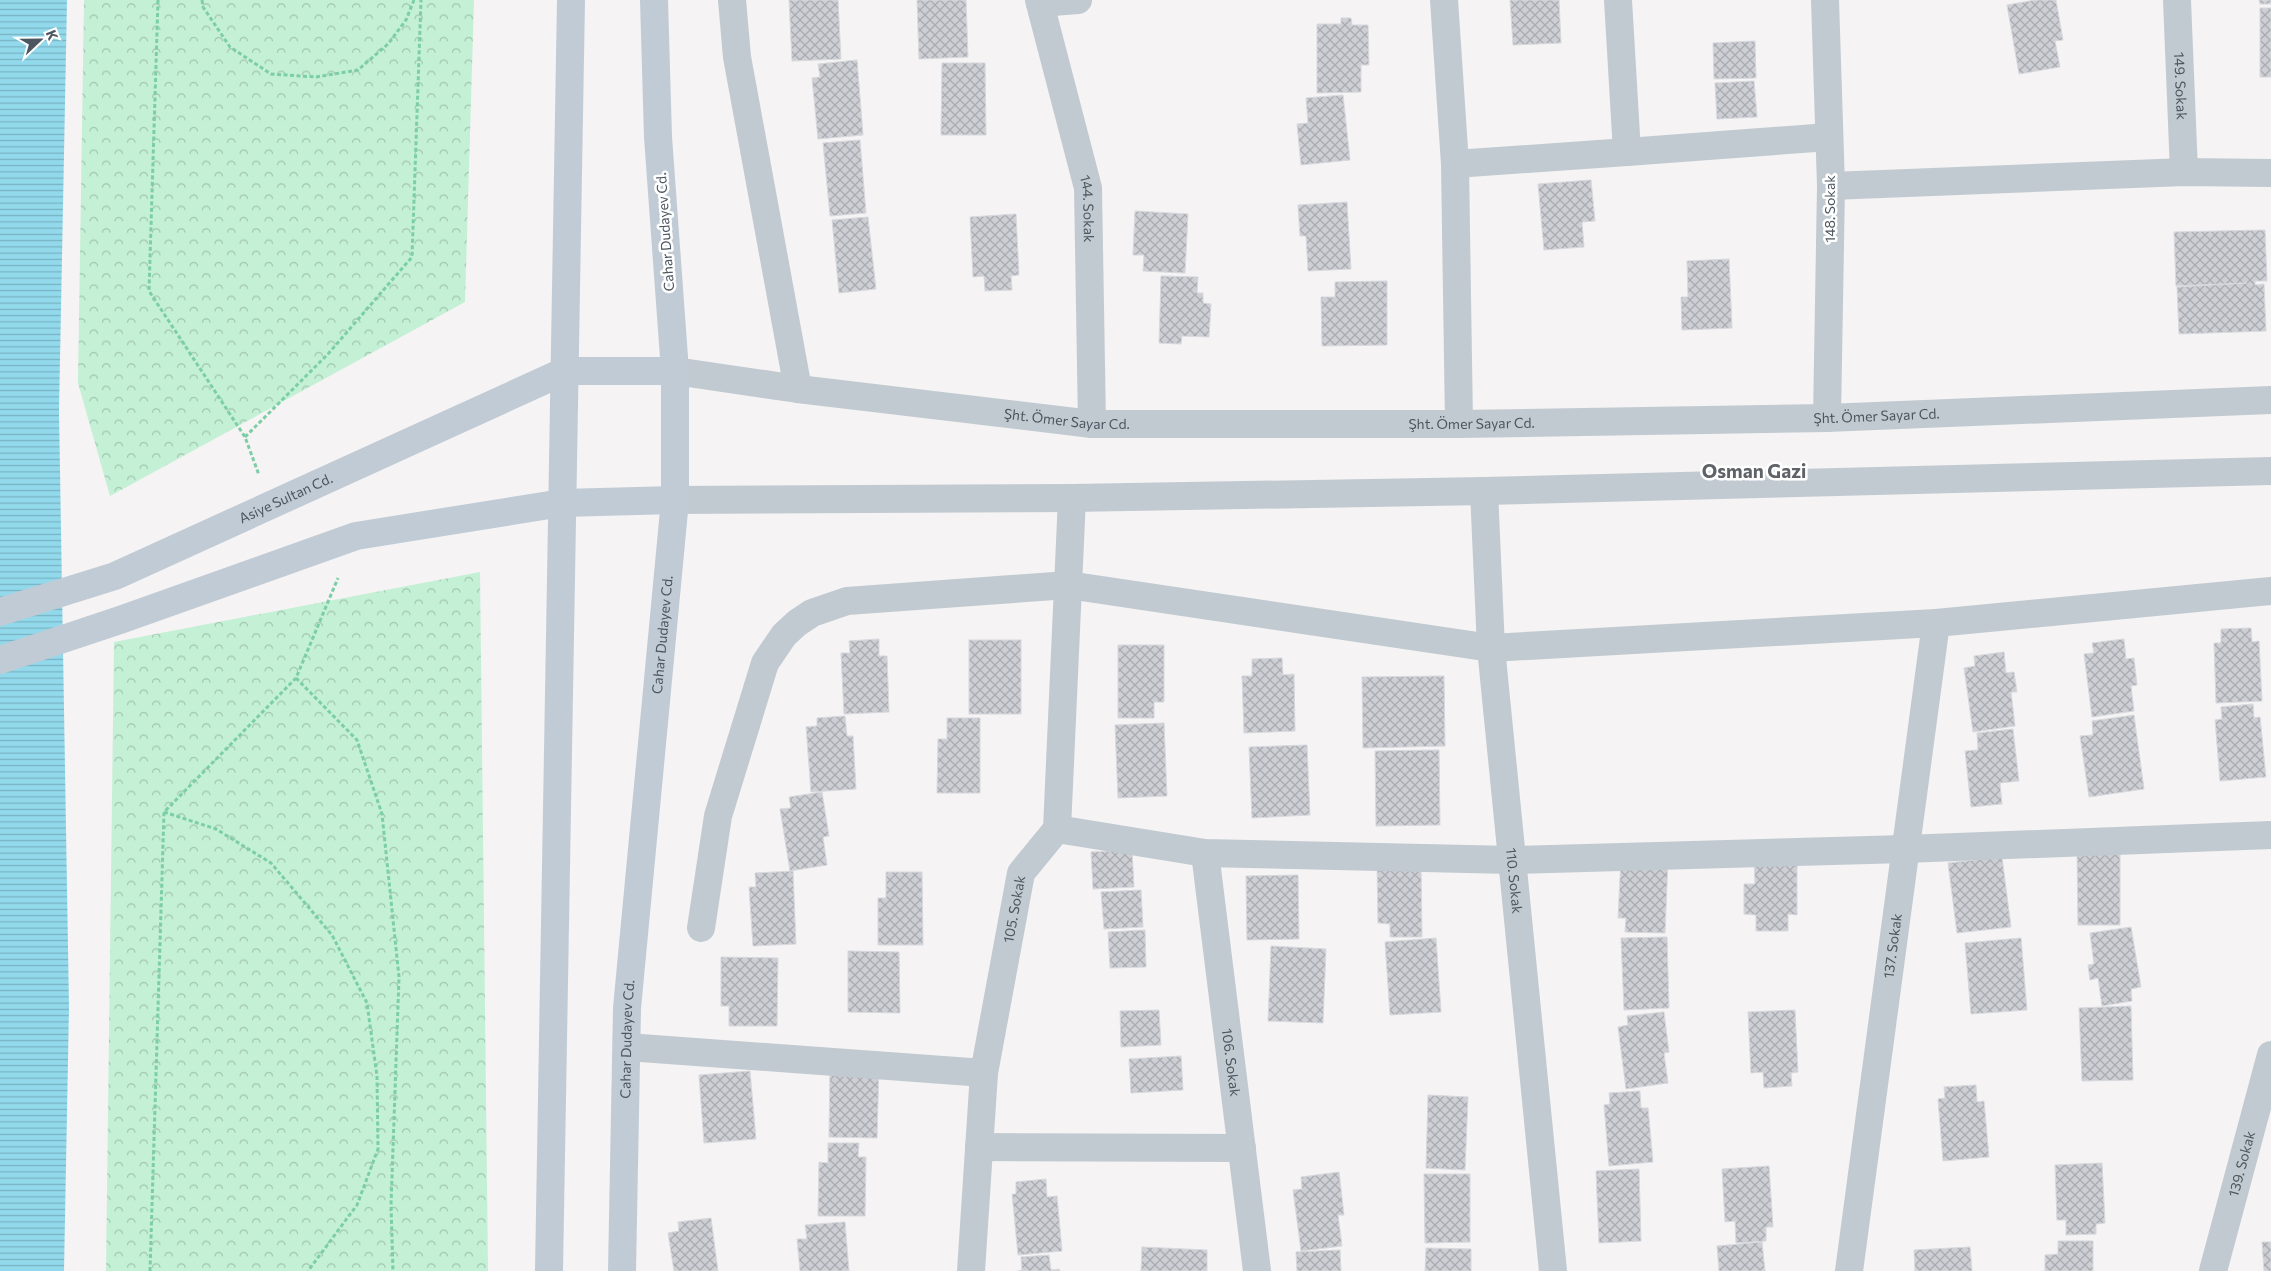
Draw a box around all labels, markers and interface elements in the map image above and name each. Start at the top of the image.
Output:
north arrow [15,15,65,65]
text: K [43,27,62,43]
street label: 149. Sokak [2171,52,2191,121]
street label: Cahar Dudayev Cd. [652,172,677,292]
street label: 144. Sokak [1077,173,1098,243]
street label: 148. Sokak [1821,175,1838,243]
street label: Şht. Ömer Sayar Cd. [1813,404,1940,426]
street label: Şht. Ömer Sayar Cd. [1003,405,1130,432]
street label: Şht. Ömer Sayar Cd. [1408,414,1535,432]
district label: Osman Gazi [1702,459,1806,482]
street label: Asiye Sultan Cd. [236,469,335,527]
street label: Cahar Dudayev Cd. [648,575,676,695]
street label: 110. Sokak [1503,847,1526,915]
street label: 105. Sokak [999,874,1028,944]
street label: 137. Sokak [1879,912,1905,979]
street label: Cahar Dudayev Cd. [616,979,638,1099]
street label: 106. Sokak [1219,1027,1244,1098]
street label: 139. Sokak [2224,1129,2258,1198]

